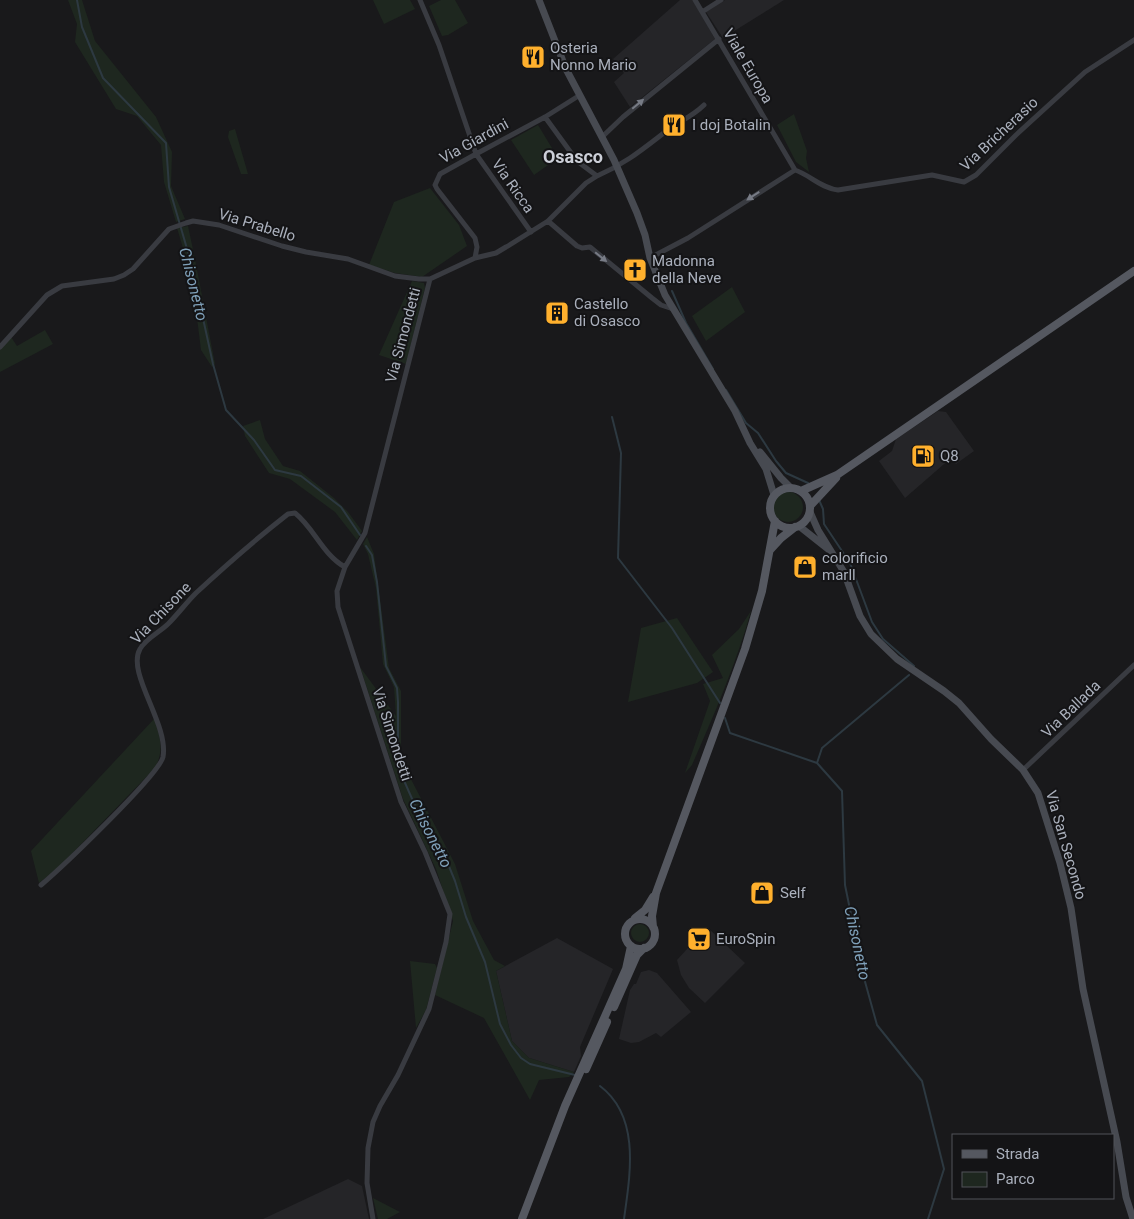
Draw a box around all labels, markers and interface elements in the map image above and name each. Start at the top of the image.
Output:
street label: Viale Europa [719,25,777,107]
place label: Osteria Nonno Mario [550,39,637,74]
restaurant icon: Osteria Nonno Mario [520,44,546,70]
street label: Via Bricherasio [956,93,1042,175]
one-way arrow [631,99,644,110]
restaurant icon: I doj Botalin [661,112,687,138]
street label: Via Giardini [436,115,512,167]
place label: I doj Botalin [692,116,771,134]
district label: Osasco [543,146,603,167]
street label: Via Ricca [488,156,538,216]
one-way arrow [747,191,760,201]
street label: Via Prabello [216,205,298,245]
water label: Chisonetto [175,245,212,323]
one-way arrow [595,251,608,262]
place label: Madonna della Neve [652,252,721,287]
church icon: Madonna della Neve [622,257,648,283]
street label: Via Simondetti [382,286,424,384]
place label: Castello di Osasco [574,295,640,330]
building icon: Castello di Osasco [544,300,570,326]
fuel station icon: Q8 [910,443,936,469]
place label: Q8 [940,447,959,465]
place label: colorificio marll [822,549,888,584]
shop icon: colorificio marll [792,554,818,580]
street label: Via Chisone [127,578,195,648]
street label: Via Ballada [1038,677,1104,741]
street label: Via Simondetti [368,685,416,783]
street label: Via San Secondo [1042,788,1090,902]
water label: Chisonetto [405,796,456,871]
shop icon: Self [749,880,775,906]
place label: Self [780,884,807,902]
water label: Chisonetto [840,904,875,982]
supermarket icon: EuroSpin [686,926,712,952]
place label: EuroSpin [716,930,775,948]
legend [952,1134,1114,1199]
text: Strada [996,1145,1039,1163]
text: Parco [996,1170,1035,1188]

